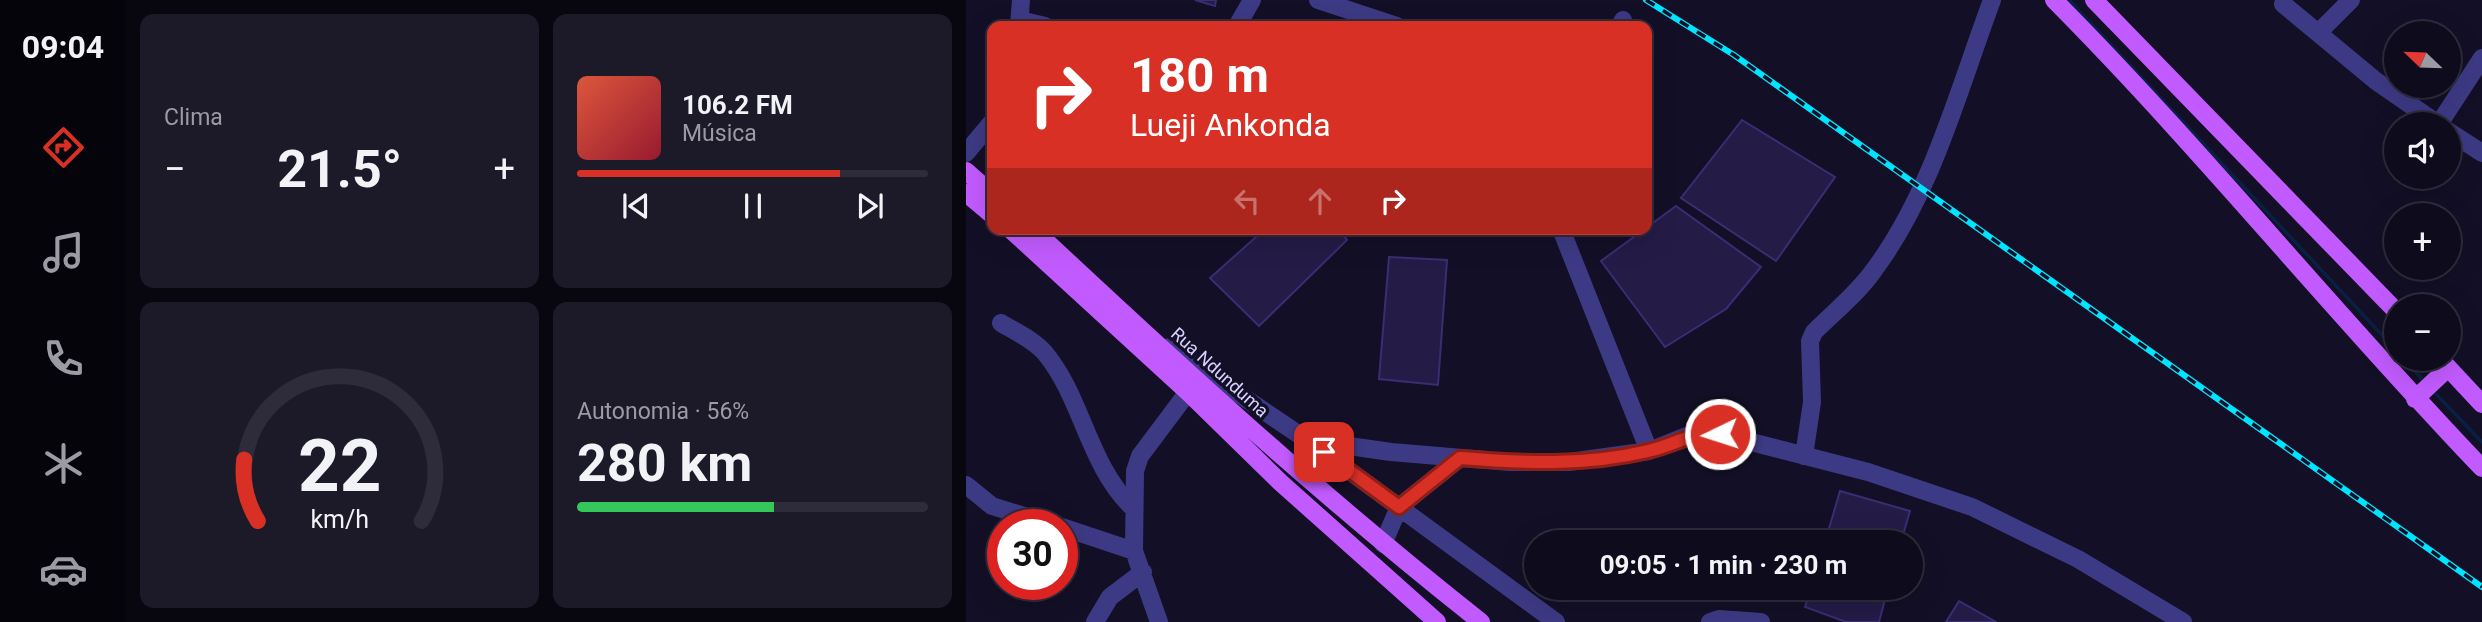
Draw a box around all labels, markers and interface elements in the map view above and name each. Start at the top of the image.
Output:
north arrow [2384,21,2460,98]
map controls [2384,21,2461,371]
text: 09:04 [22,28,104,66]
text: 180 m [1130,47,1269,104]
icon: right [1015,49,1106,140]
text: 106.2 FM [682,90,793,120]
text: Clima [164,104,223,131]
text: Lueji Ankonda [1130,106,1331,144]
button: sound [2384,112,2461,189]
text: Música [682,120,757,147]
icon: directions [39,123,88,172]
text: 21.5° [277,139,402,200]
text: − [164,147,186,191]
text: + [493,147,515,191]
icon: left [1228,182,1266,220]
icon: ahead [1301,182,1339,220]
icon: right [1374,182,1412,220]
icon: previous [617,187,655,225]
icon: pause [734,187,772,225]
icon: next [851,187,889,225]
button: + [2384,203,2461,280]
icon: music [39,228,88,277]
button: − [2384,294,2461,371]
street label: Rua Ndunduma [1167,323,1273,421]
icon: phone [39,334,88,383]
position arrow [1683,397,1757,471]
text: Autonomia · 56% [577,398,749,425]
pin [1294,422,1354,482]
text: 22 [298,423,381,509]
text: 280 km [577,433,752,494]
icon: arrive [1305,433,1343,471]
icon: climate [39,439,88,488]
text: km/h [310,505,369,534]
speed limit sign: 30 [987,509,1078,600]
icon: car [39,545,88,594]
text: 09:05 · 1 min · 230 m [1600,550,1847,580]

